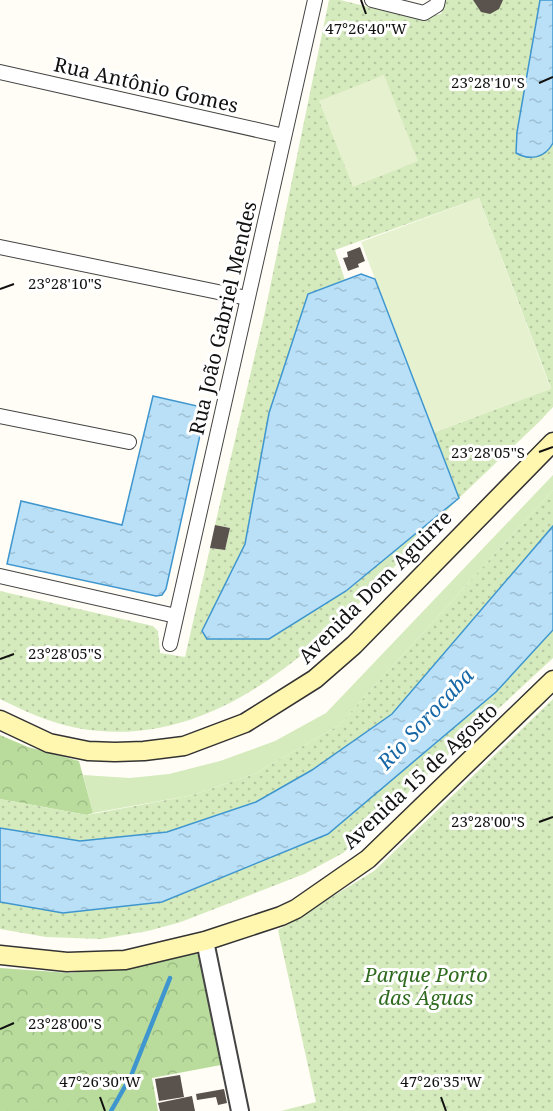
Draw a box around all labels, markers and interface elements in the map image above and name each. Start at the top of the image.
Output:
text: 47°26'40"W [325,18,407,38]
street label: Rua Antônio Gomes [51,50,241,119]
text: 23°28'10"S [451,72,525,92]
street label: Rua João Gabriel Mendes [182,198,263,437]
text: 23°28'10"S [28,273,102,293]
text: 23°28'05"S [451,442,525,462]
street label: Avenida Dom Aguirre [292,504,457,669]
text: 23°28'05"S [28,643,102,663]
water label: Rio Sorocaba [370,661,480,776]
street label: Avenida 15 de Agosto [336,697,503,855]
text: 23°28'00"S [451,811,525,831]
park label: Parque Porto das Águas [363,961,488,1011]
text: 23°28'00"S [28,1013,102,1033]
text: 47°26'30"W [59,1071,141,1091]
text: 47°26'35"W [400,1071,482,1091]

